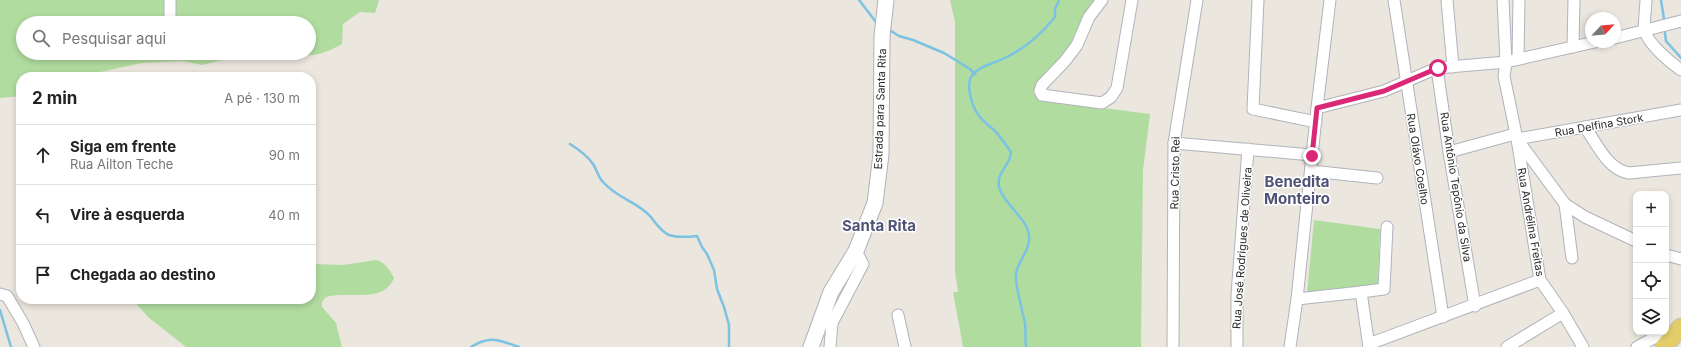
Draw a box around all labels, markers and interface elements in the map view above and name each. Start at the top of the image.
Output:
north arrow [1585,12,1621,48]
search box [16,16,316,60]
icon: search [30,27,52,49]
text: Pesquisar aqui [62,29,166,48]
street label: Estrada para Santa Rita [871,48,889,170]
route start [1429,59,1447,77]
text: 2 min [32,88,77,108]
text: A pé · 130 m [224,90,300,106]
street label: Rua Delfina Stork [1554,110,1644,140]
street label: Rua Antônio Tepônio da Silva [1437,111,1475,263]
street label: Rua Olávo Coelho [1404,112,1432,206]
street label: Rua Cristo Rei [1167,136,1183,210]
text: Siga em frente [70,137,176,156]
icon: ahead [32,144,54,166]
text: 90 m [269,147,300,163]
route end [1303,147,1321,165]
text: Rua Ailton Teche [70,156,173,172]
street label: Rua José Rodrigues de Oliveira [1229,167,1255,329]
street label: Rua Andrélina Freitas [1515,167,1547,278]
district label: Benedita Monteiro [1264,172,1330,208]
map controls [1633,191,1669,335]
button: + [1633,191,1669,227]
icon: left [32,204,54,226]
text: Vire à esquerda [70,205,185,224]
text: 40 m [268,207,300,223]
district label: Santa Rita [842,216,916,235]
button: − [1633,227,1669,263]
button: locate [1633,263,1669,299]
icon: arrive [32,264,54,286]
text: Chegada ao destino [70,265,216,284]
button: layers [1633,299,1669,335]

